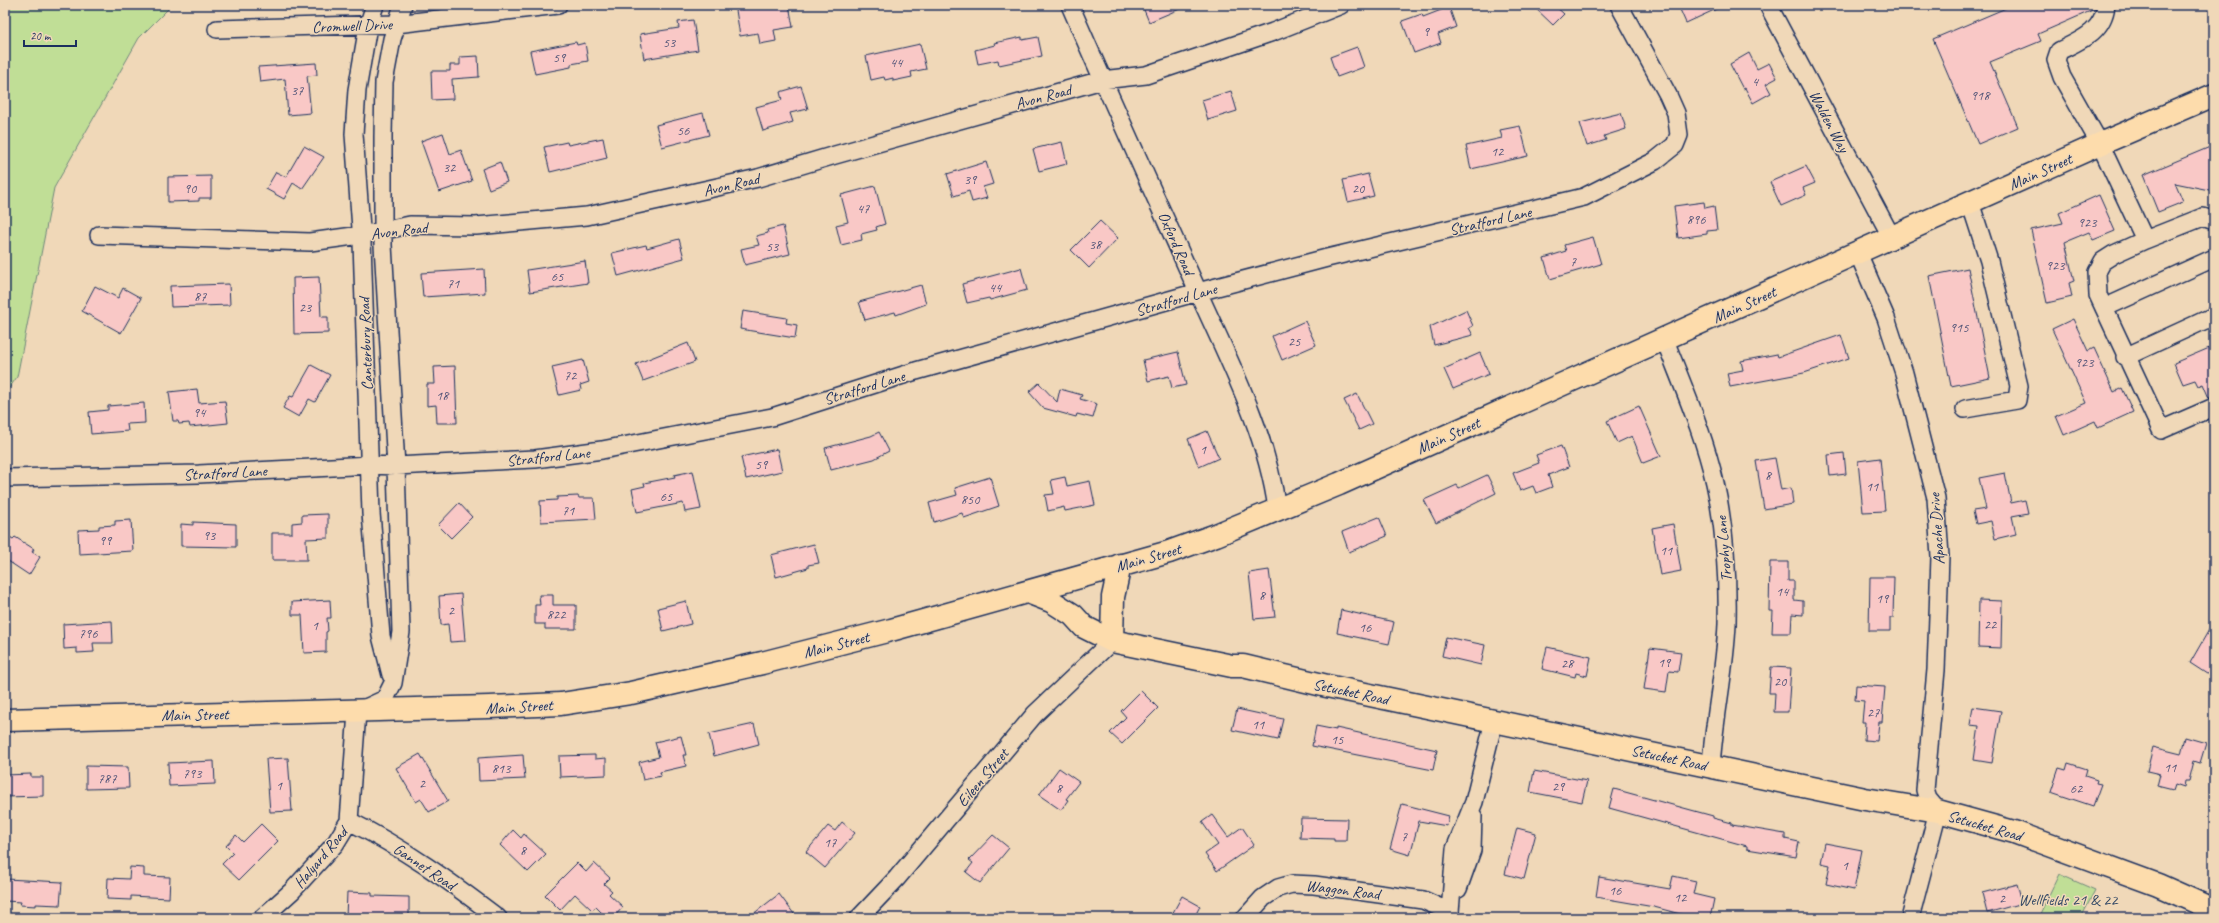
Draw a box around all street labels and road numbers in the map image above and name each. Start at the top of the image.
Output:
street label: Cromwell Drive [312,15,394,37]
street label: Avon Road [1013,79,1076,114]
street label: Walden Way [1804,87,1854,157]
street label: Main Street [2006,148,2077,195]
street label: Avon Road [701,168,764,201]
street label: Stratford Lane [1447,201,1535,240]
street label: Oxford Road [1153,209,1200,281]
street label: Avon Road [370,217,431,244]
street label: Stratford Lane [1133,278,1221,321]
street label: Main Street [1710,281,1781,328]
street label: Canterbury Road [354,295,378,391]
street label: Stratford Lane [821,366,909,410]
street label: Main Street [1414,412,1485,459]
street label: Stratford Lane [506,443,592,471]
street label: Stratford Lane [183,461,269,485]
street label: Apache Drive [1924,491,1949,565]
street label: Trophy Lane [1711,514,1737,583]
street label: Main Street [1113,539,1185,577]
street label: Main Street [801,627,873,663]
street label: Setucket Road [1311,674,1393,710]
street label: Main Street [485,695,555,719]
street label: Main Street [161,704,230,726]
street label: Setucket Road [1629,740,1711,776]
street label: Eileen Street [953,743,1014,811]
street label: Setucket Road [1945,806,2027,847]
street label: Halyard Road [289,821,354,892]
street label: Gannet Road [389,839,462,896]
street label: Waggon Road [1305,876,1383,905]

